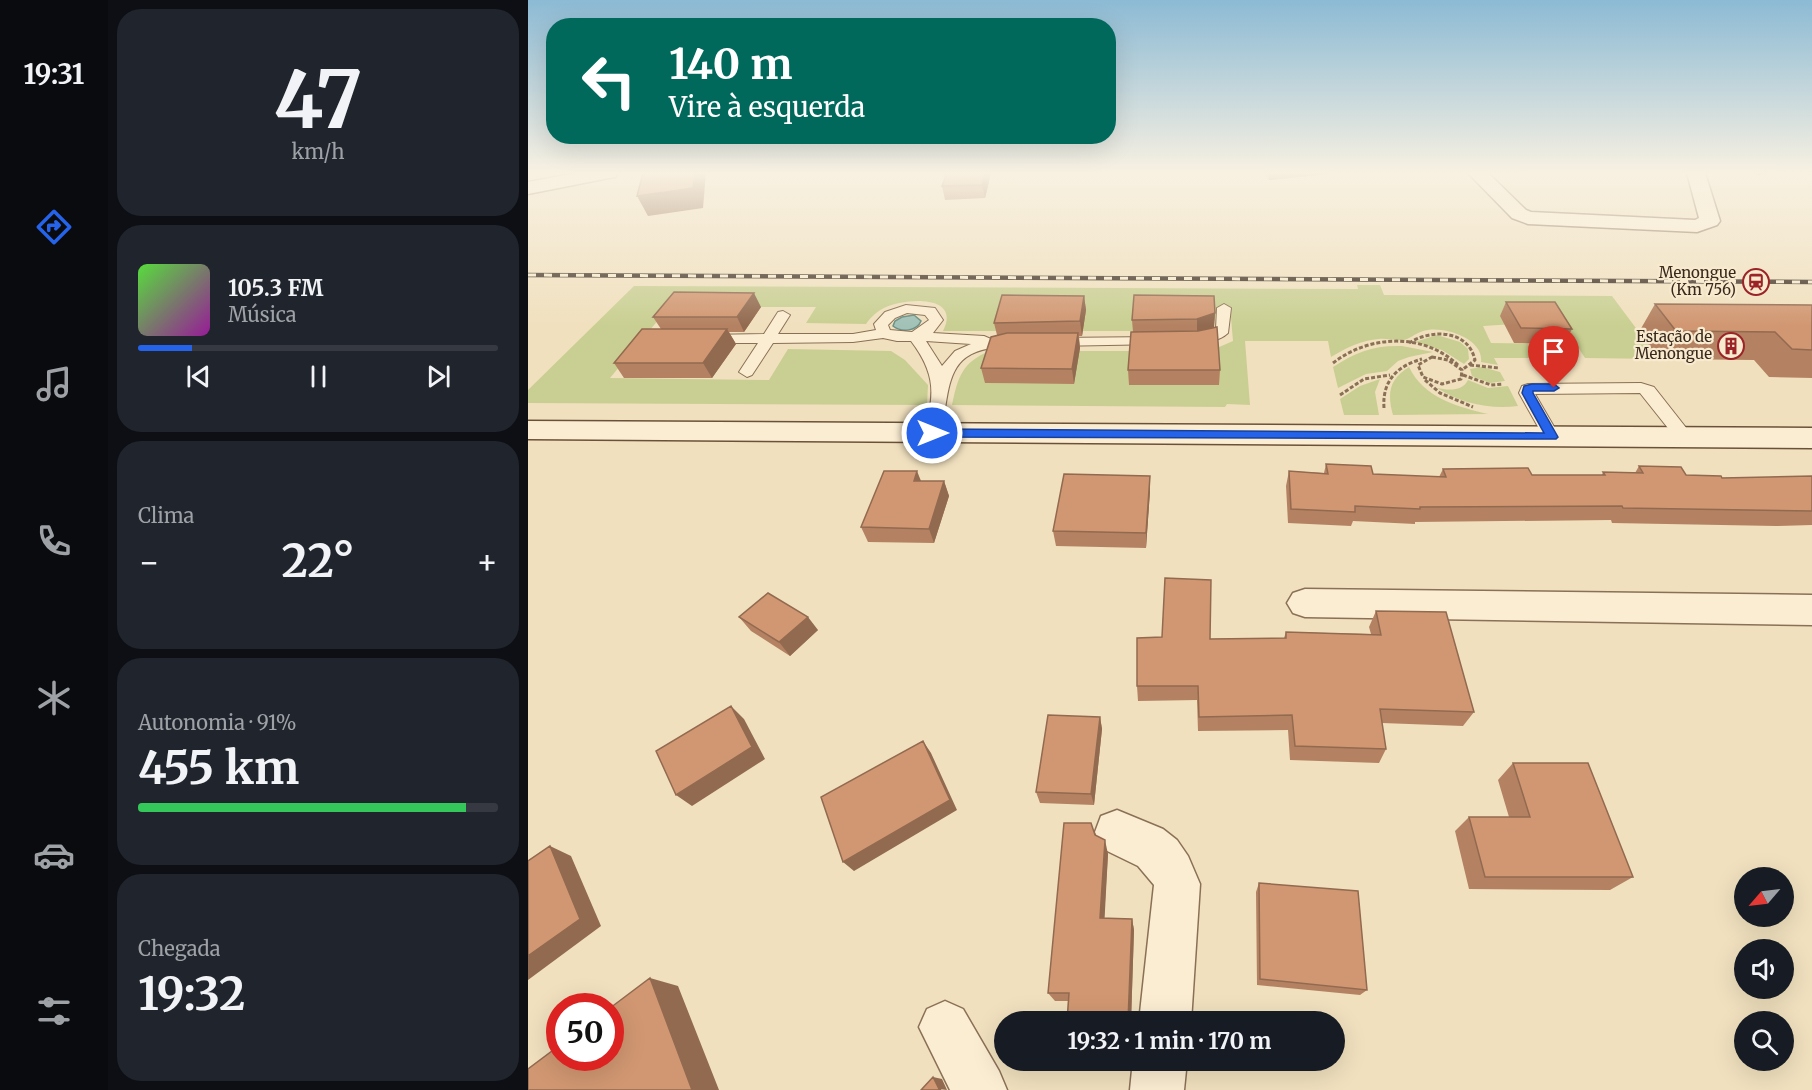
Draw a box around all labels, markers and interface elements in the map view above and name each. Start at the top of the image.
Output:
text: 140 m [669,38,792,90]
icon: left [570,42,648,120]
text: 47 [274,51,362,149]
text: 19:31 [24,57,84,91]
text: Vire à esquerda [669,90,865,124]
text: km/h [292,139,344,164]
icon: directions [33,206,75,248]
place label: Menongue (Km 756) [1659,263,1736,299]
station icon: Menongue (Km 756) [1741,267,1771,297]
text: 105.3 FM [228,274,323,302]
text: Música [228,302,297,327]
pin [1528,326,1579,388]
place label: Estação de Menongue [1635,327,1712,363]
building icon: Estação de Menongue [1716,331,1746,361]
icon: arrive [1537,335,1570,368]
icon: previous [182,360,215,393]
icon: pause [302,360,335,393]
icon: next [422,360,455,393]
icon: music [33,363,75,405]
position arrow [900,401,964,465]
text: Clima [138,503,194,528]
icon: phone [33,520,75,562]
text: 22° [282,533,354,589]
text: − [138,542,160,583]
text: + [476,542,498,583]
icon: climate [33,677,75,719]
text: Autonomia · 91% [138,710,296,735]
text: 455 km [138,740,299,796]
icon: car [33,834,75,876]
north arrow [1734,867,1794,927]
map controls [1734,867,1794,1071]
text: Chegada [138,936,221,961]
button: sound [1734,939,1794,999]
text: 19:32 [138,966,245,1022]
icon: filters [33,990,75,1032]
speed limit sign: 50 [546,993,624,1071]
button: search [1734,1011,1794,1071]
text: 19:32 · 1 min · 170 m [1068,1027,1271,1055]

